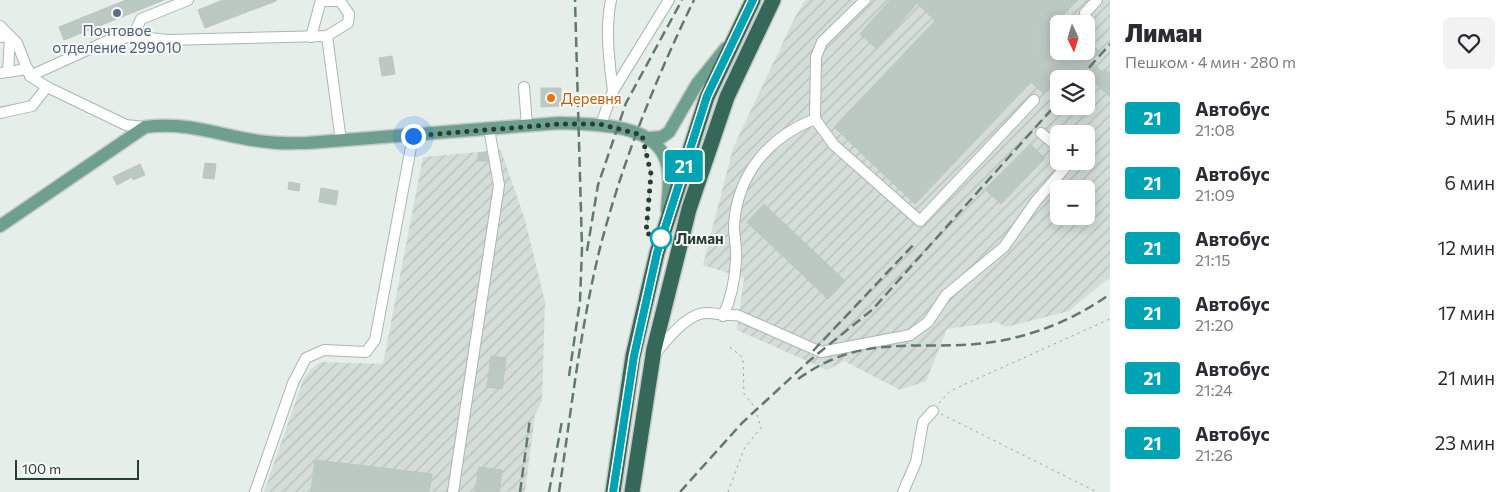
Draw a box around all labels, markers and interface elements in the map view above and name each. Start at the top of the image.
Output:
marker: Почтовое отделение 299010 [111,7,123,19]
north arrow [1050,15,1095,60]
map controls [1050,15,1095,225]
button: heart [1443,17,1495,69]
text: Лиман [1125,18,1202,47]
place label: Почтовое отделение 299010 [52,21,182,56]
text: Пешком · 4 мин · 280 m [1125,52,1296,71]
button: layers [1050,70,1095,115]
place label: Деревня [561,89,622,107]
marker: Деревня [545,92,557,104]
text: Автобус [1195,97,1270,120]
text: 5 мин [1445,106,1495,129]
text: 21 [1143,107,1162,129]
text: 21:08 [1195,120,1235,139]
your location [401,124,426,149]
button: + [1050,125,1095,170]
line badge: 21 [662,150,706,182]
text: 21 [675,155,693,177]
text: Автобус [1195,162,1270,185]
text: 6 мин [1445,171,1495,194]
text: 21 [1143,172,1162,194]
button: − [1050,180,1095,225]
text: 21:09 [1195,185,1235,204]
marker: Лиман [650,227,672,249]
text: Автобус [1195,227,1270,250]
place label: Лиман [676,229,724,247]
text: 12 мин [1437,236,1495,259]
text: 21 [1143,237,1162,259]
text: 21:15 [1195,250,1231,269]
text: Автобус [1195,292,1270,315]
text: 17 мин [1438,301,1495,324]
text: 21 [1143,302,1162,324]
text: 21:20 [1195,315,1234,334]
text: Автобус [1195,357,1270,380]
text: 21 мин [1437,366,1495,389]
text: 21 [1143,367,1162,389]
text: 21:24 [1195,380,1233,399]
text: Автобус [1195,422,1270,445]
text: 23 мин [1435,431,1495,454]
text: 21 [1143,432,1162,454]
text: 21:26 [1195,445,1233,464]
scale bar [15,457,139,480]
text: 100 m [22,460,61,477]

